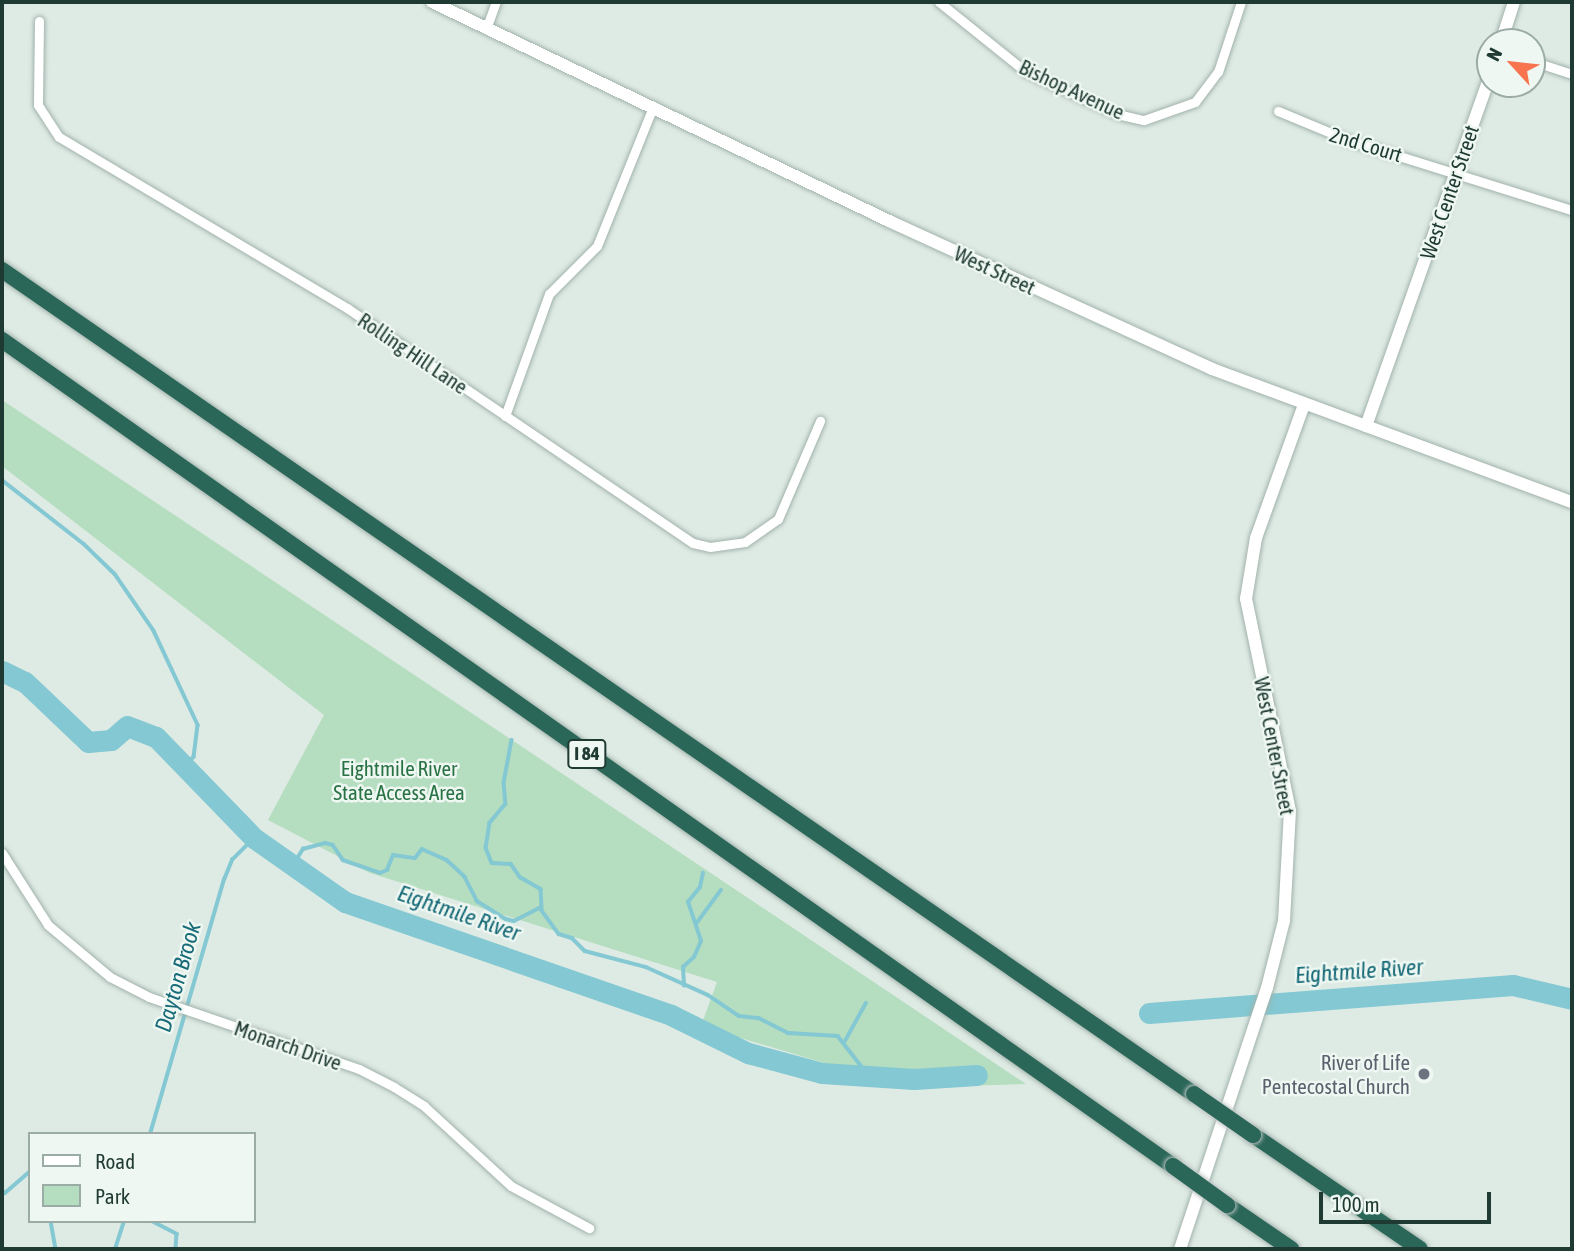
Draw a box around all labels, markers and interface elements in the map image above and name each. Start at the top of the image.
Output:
north arrow [1476,28,1546,98]
text: N [1482,44,1506,64]
street label: Bishop Avenue [1015,54,1129,124]
street label: 2nd Court [1327,121,1405,167]
street label: West Center Street [1414,122,1484,262]
street label: West Street [950,240,1040,300]
street label: Rolling Hill Lane [353,307,473,399]
street label: West Center Street [1249,675,1301,817]
road number: I 84 [566,738,608,769]
park label: Eightmile River State Access Area [333,755,465,805]
water label: Eightmile River [394,879,524,947]
water label: Dayton Brook [149,919,207,1035]
water label: Eightmile River [1294,953,1424,989]
street label: Monarch Drive [231,1015,345,1075]
place label: River of Life Pentecostal Church [1262,1049,1410,1099]
marker: River of Life Pentecostal Church [1416,1066,1432,1082]
legend [28,1132,256,1223]
text: Road [95,1149,135,1173]
scale bar [1322,1178,1494,1222]
text: Park [95,1184,130,1208]
text: 100 m [1332,1192,1380,1216]

